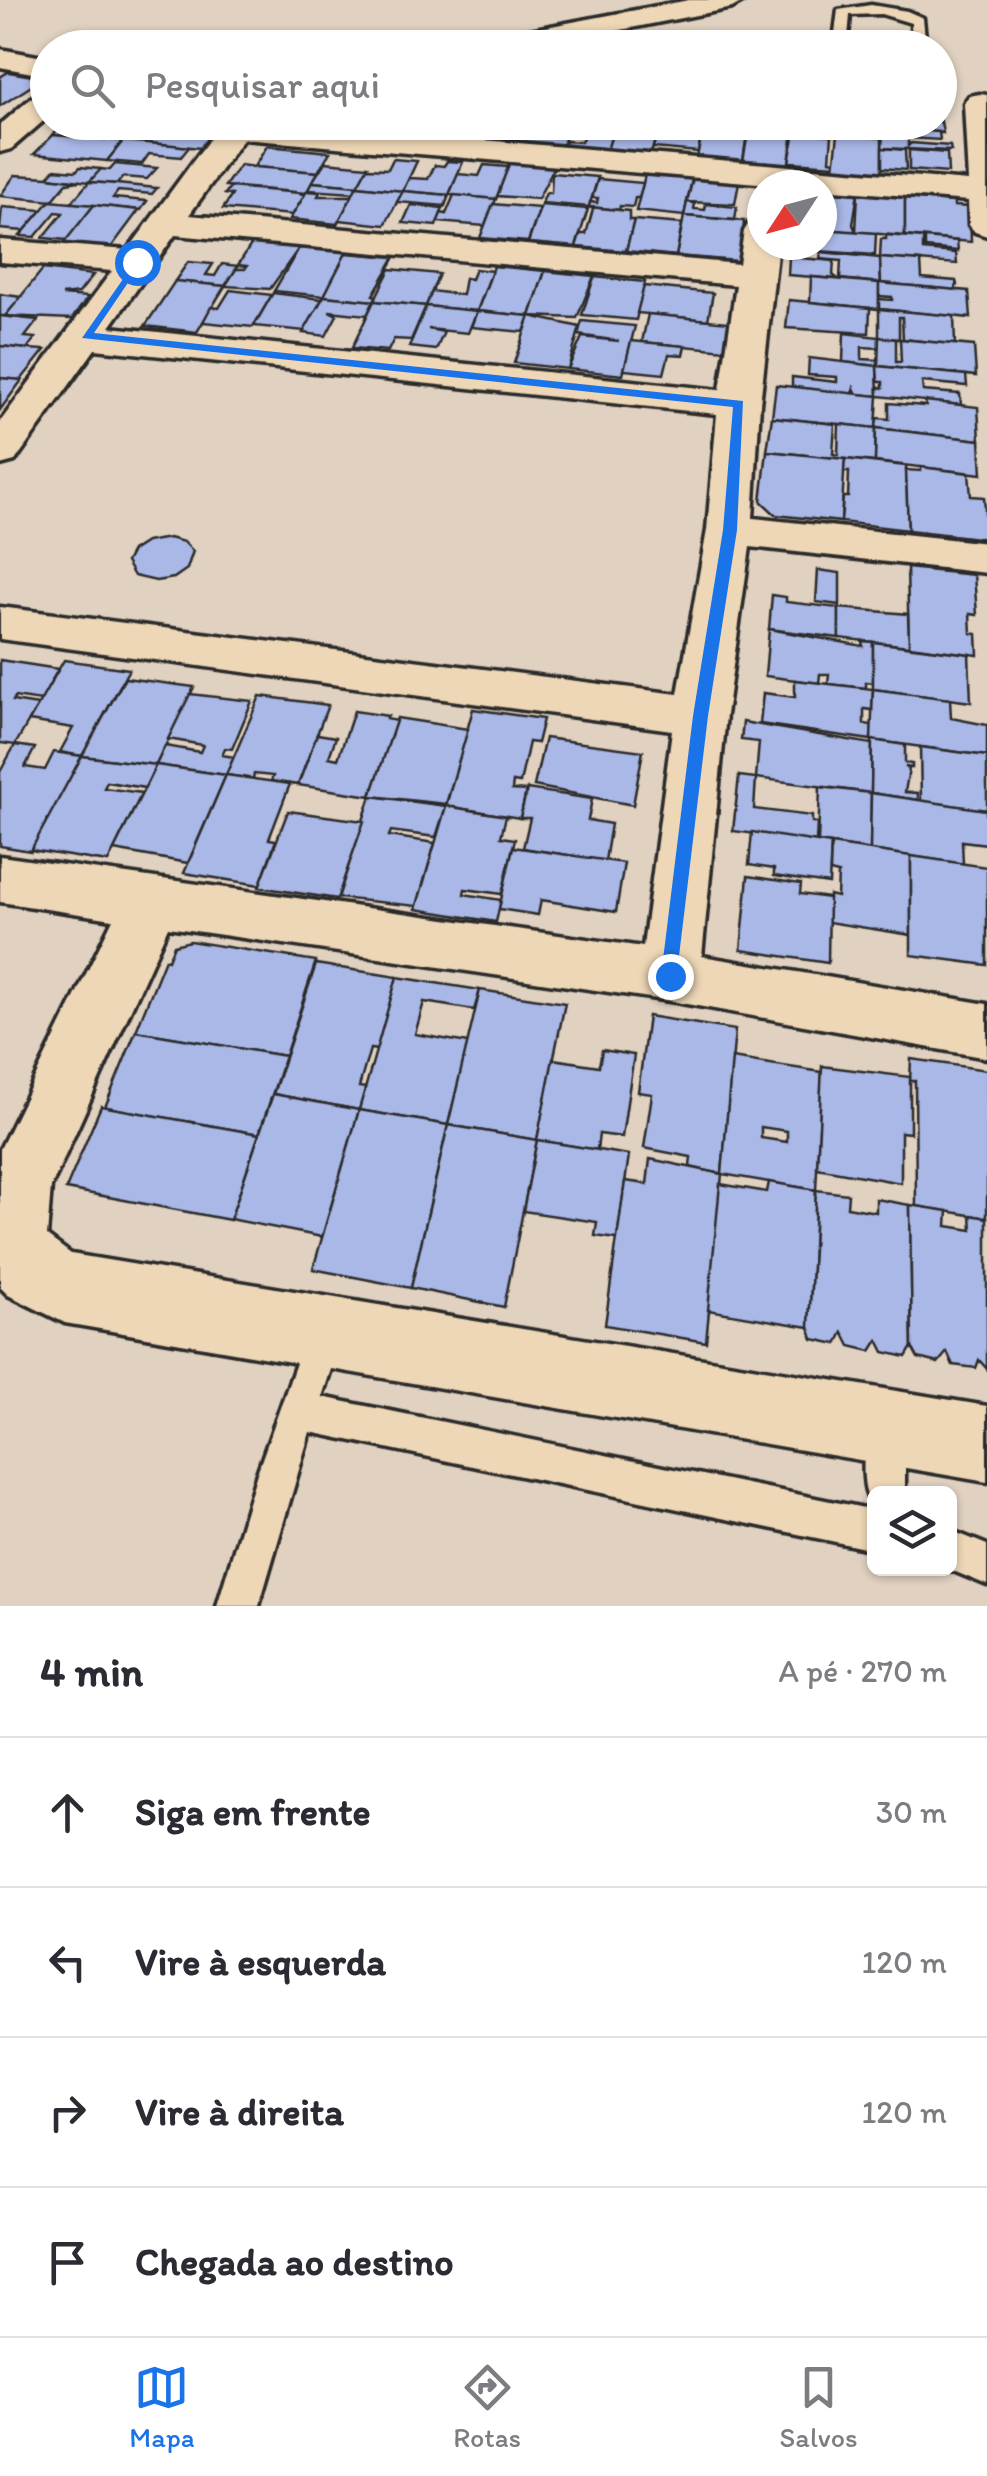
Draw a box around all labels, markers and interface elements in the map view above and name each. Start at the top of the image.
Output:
search box [30,30,957,140]
icon: search [65,58,120,113]
text: Pesquisar aqui [145,62,380,108]
north arrow [747,170,837,260]
route start [115,240,161,286]
route end [648,954,694,1000]
map controls [867,1486,957,1576]
button: layers [867,1486,957,1576]
text: 4 min [40,1646,143,1697]
text: A pé · 270 m [779,1652,947,1690]
icon: ahead [40,1785,95,1840]
text: Siga em frente [135,1789,371,1835]
text: 30 m [876,1793,947,1831]
icon: left [40,1935,95,1990]
text: Vire à esquerda [135,1939,386,1985]
text: 120 m [861,1943,947,1981]
icon: right [40,2085,95,2140]
text: Vire à direita [135,2089,344,2135]
text: 120 m [861,2093,947,2131]
icon: arrive [40,2235,95,2290]
text: Chegada ao destino [135,2239,454,2285]
tab: Mapa [129,2360,195,2454]
tab: Rotas [453,2360,521,2454]
tab: Salvos [780,2360,858,2454]

